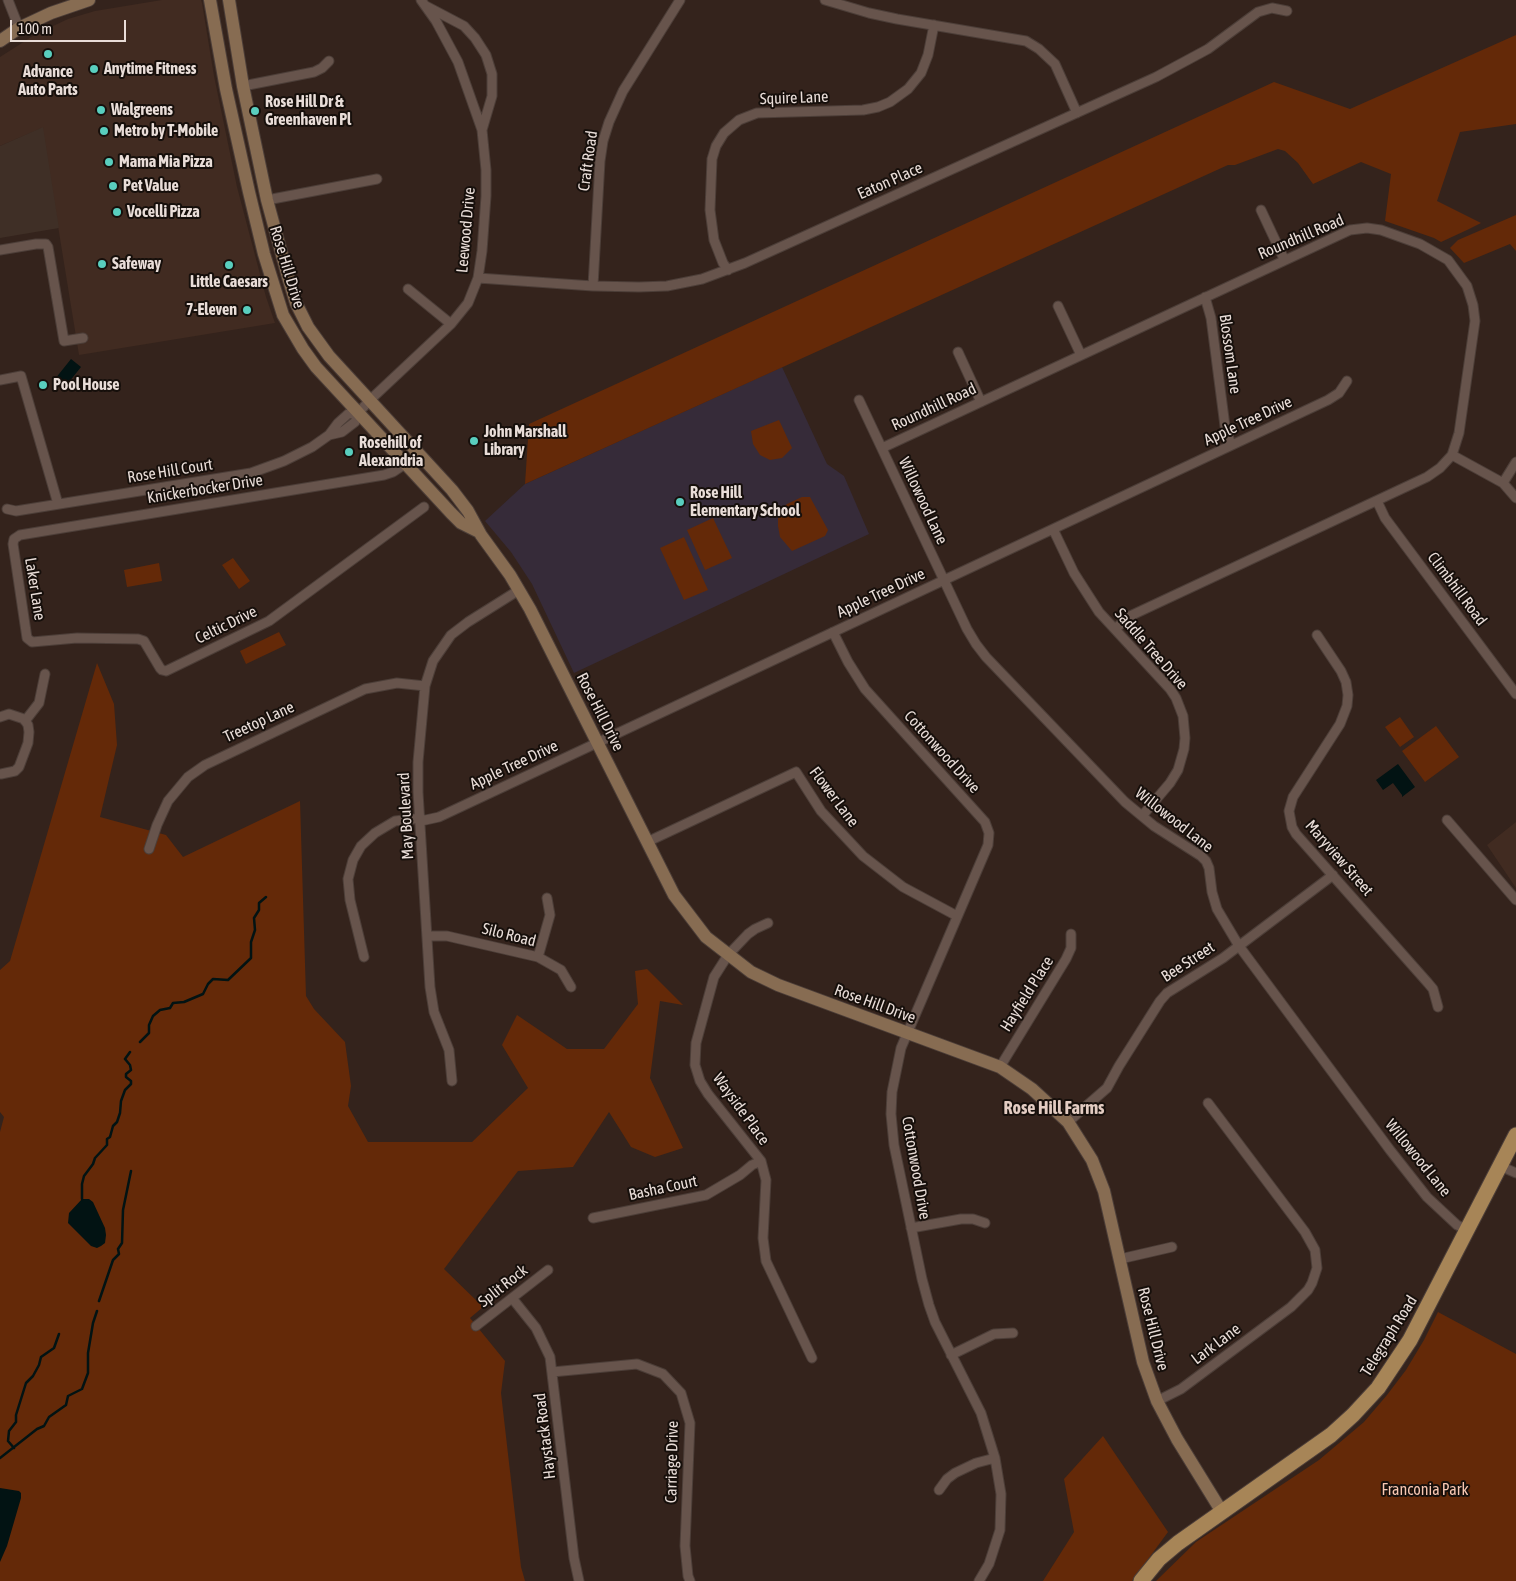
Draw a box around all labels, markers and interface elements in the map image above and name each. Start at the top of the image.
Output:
scale bar [12,10,129,42]
text: 100 m [18,20,52,37]
marker: Advance Auto Parts [42,48,54,60]
place label: Anytime Fitness [104,59,197,79]
place label: Advance Auto Parts [18,62,78,100]
marker: Anytime Fitness [88,63,100,75]
street label: Squire Lane [759,87,829,109]
place label: Rose Hill Dr & Greenhaven Pl [265,92,351,130]
place label: Walgreens [111,100,173,120]
marker: Walgreens [95,104,107,116]
marker: Rose Hill Dr & Greenhaven Pl [249,105,261,117]
place label: Metro by T-Mobile [114,121,218,141]
marker: Metro by T-Mobile [98,125,110,137]
street label: Craft Road [574,130,602,192]
place label: Mama Mia Pizza [119,152,213,172]
marker: Mama Mia Pizza [103,156,115,168]
street label: Eaton Place [855,158,925,204]
place label: Pet Value [123,176,179,196]
marker: Pet Value [107,180,119,192]
street label: Leewood Drive [453,186,479,274]
place label: Vocelli Pizza [127,202,200,222]
marker: Vocelli Pizza [111,206,123,218]
street label: Roundhill Road [1255,210,1347,264]
street label: Rose Hill Drive [265,223,309,311]
place label: Safeway [112,254,161,274]
marker: Safeway [96,258,108,270]
marker: Little Caesars [223,259,235,271]
place label: Little Caesars [190,272,268,292]
place label: 7-Eleven [186,300,237,320]
marker: 7-Eleven [241,304,253,316]
street label: Blossom Lane [1215,313,1245,395]
place label: Pool House [53,375,120,395]
marker: Pool House [37,379,49,391]
street label: Roundhill Road [889,379,979,435]
street label: Apple Tree Drive [1201,392,1295,450]
place label: John Marshall Library [484,422,567,460]
place label: Rosehill of Alexandria [359,433,423,471]
marker: John Marshall Library [468,435,480,447]
marker: Rosehill of Alexandria [343,446,355,458]
street label: Willowood Lane [894,454,952,548]
street label: Rose Hill Court [126,455,214,487]
street label: Knickerbocker Drive [146,470,264,508]
place label: Rose Hill Elementary School [690,483,800,521]
marker: Rose Hill Elementary School [674,496,686,508]
street label: Climbhill Road [1423,549,1491,629]
street label: Laker Lane [21,556,49,622]
street label: Apple Tree Drive [834,564,928,622]
street label: Celtic Drive [192,602,260,648]
street label: Saddle Tree Drive [1111,604,1191,694]
street label: Rose Hill Drive [572,670,628,754]
street label: Treetop Lane [221,697,297,747]
street label: Cottonwood Drive [900,707,984,797]
street label: Apple Tree Drive [467,736,561,794]
street label: Flower Lane [805,763,863,831]
street label: May Boulevard [394,772,418,860]
street label: Willowood Lane [1131,784,1217,856]
street label: Maryview Street [1301,816,1377,900]
street label: Silo Road [480,919,538,951]
street label: Bee Street [1158,938,1218,986]
street label: Hayfield Place [996,953,1058,1035]
street label: Rose Hill Drive [832,980,918,1028]
street label: Wayside Place [708,1069,774,1149]
district label: Rose Hill Farms [1004,1097,1104,1119]
street label: Cottonwood Drive [897,1115,935,1221]
street label: Willowood Lane [1381,1116,1455,1200]
street label: Basha Court [627,1171,699,1205]
street label: Split Rock [474,1261,532,1311]
street label: Rose Hill Drive [1133,1285,1173,1373]
street label: Telegraph Road [1357,1292,1421,1380]
street label: Lark Lane [1188,1319,1244,1369]
street label: Haystack Road [530,1392,560,1480]
street label: Carriage Drive [662,1421,682,1503]
park label: Franconia Park [1382,1480,1468,1500]

